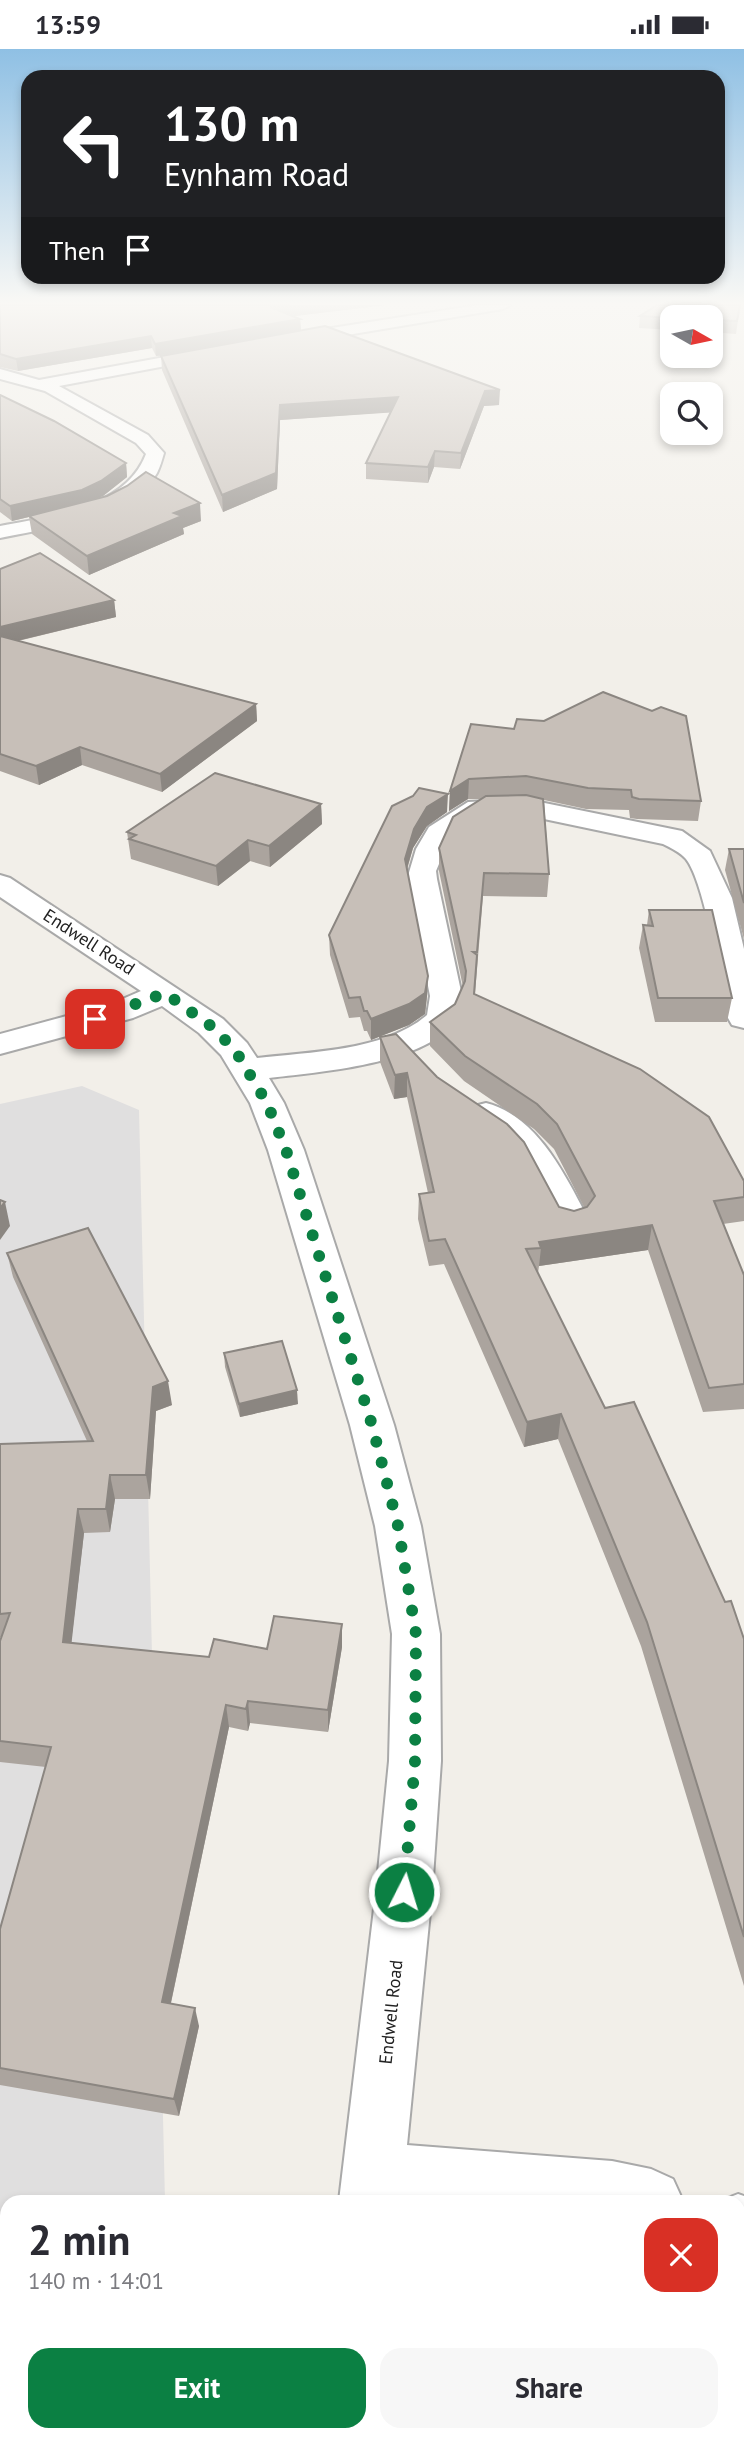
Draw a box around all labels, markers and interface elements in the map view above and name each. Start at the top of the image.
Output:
text: 13:59 [35,8,101,41]
text: 130 m [164,91,299,155]
icon: left [49,98,140,189]
text: Eynham Road [164,153,349,195]
icon: arrive [119,231,157,269]
text: Then [49,234,105,267]
north arrow [660,305,723,367]
map controls [660,305,723,445]
button: search [660,382,723,445]
street label: Endwell Road [39,903,139,980]
pin [65,989,125,1049]
icon: arrive [76,1000,114,1038]
position arrow [367,1855,441,1929]
street label: Endwell Road [374,1959,407,2065]
text: 2 min [28,2212,130,2267]
button: close [644,2218,718,2292]
text: 140 m · 14:01 [28,2266,164,2295]
button: Exit [28,2348,366,2428]
button: Share [380,2348,718,2428]

